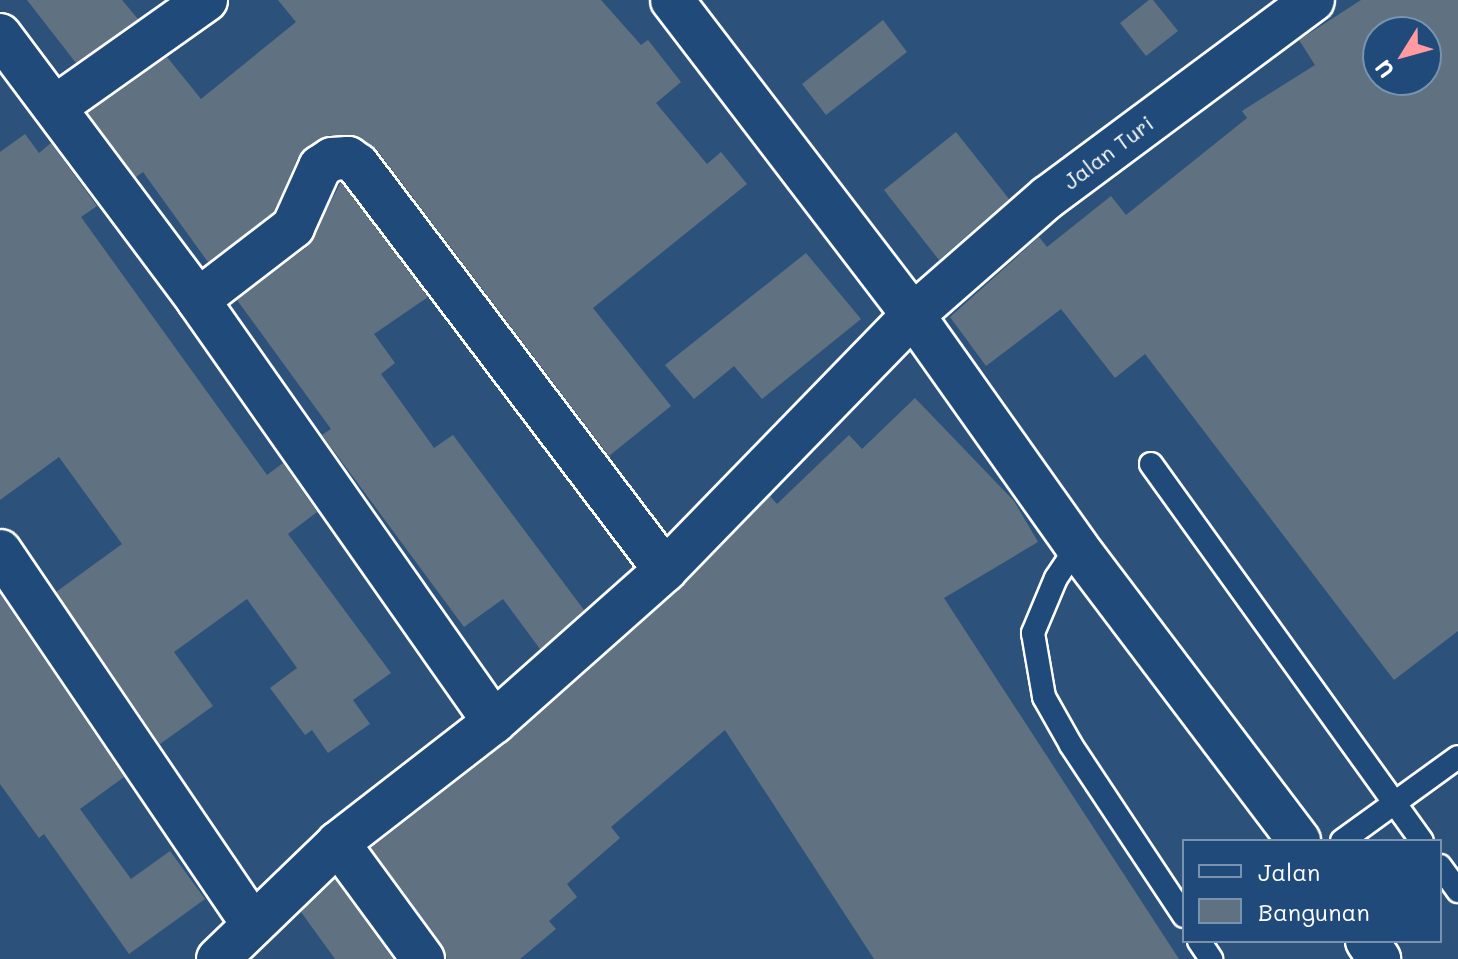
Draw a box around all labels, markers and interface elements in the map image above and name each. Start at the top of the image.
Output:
north arrow [1362,16,1442,96]
text: U [1368,55,1400,84]
street label: Jalan Turi [1058,109,1158,195]
legend [1182,839,1442,943]
text: Jalan [1258,856,1320,887]
text: Bangunan [1258,896,1370,927]

